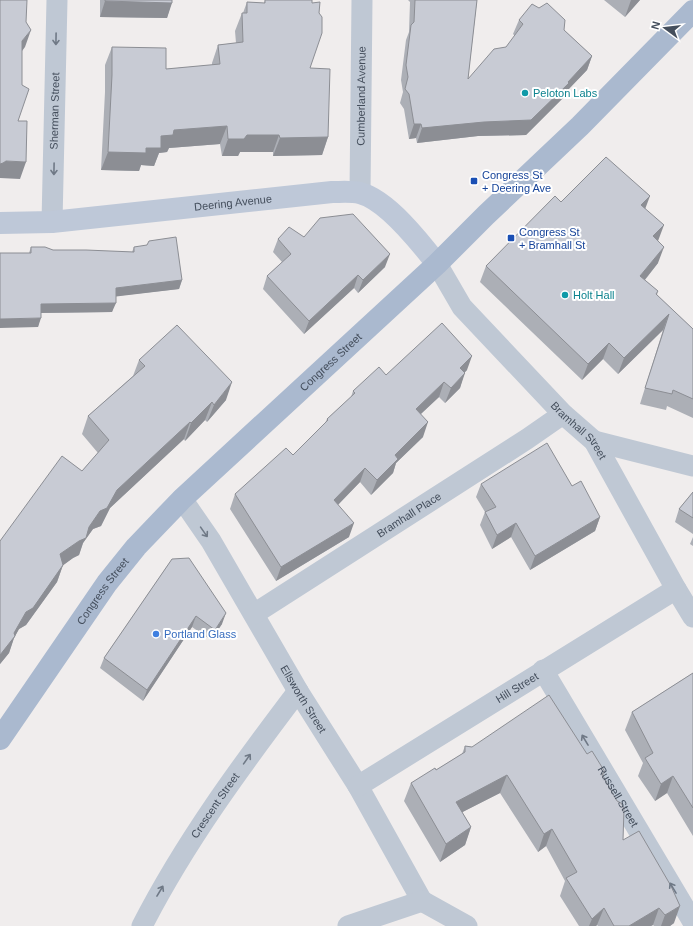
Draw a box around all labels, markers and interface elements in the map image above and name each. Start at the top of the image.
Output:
north arrow [645,8,685,48]
text: N [649,20,662,31]
one-way arrow [52,32,60,45]
street label: Cumberland Avenue [354,46,368,146]
street label: Sherman Street [48,72,61,150]
place label: Peloton Labs [533,87,598,99]
marker: Peloton Labs [520,88,530,98]
one-way arrow [50,162,58,175]
place label: Congress St + Deering Ave [482,169,551,194]
marker: Congress St + Deering Ave [469,176,479,186]
street label: Deering Avenue [193,192,272,213]
place label: Congress St + Bramhall St [519,226,585,251]
marker: Congress St + Bramhall St [506,233,516,243]
place label: Holt Hall [573,289,615,301]
marker: Holt Hall [560,290,570,300]
street label: Congress Street [297,331,364,393]
street label: Bramhall Street [548,399,609,461]
street label: Bramhall Place [374,490,443,540]
one-way arrow [200,526,208,537]
street label: Congress Street [74,555,131,627]
place label: Portland Glass [164,628,237,640]
marker: Portland Glass [151,629,161,639]
street label: Ellsworth Street [278,663,329,735]
street label: Hill Street [494,670,540,705]
one-way arrow [581,734,589,746]
one-way arrow [243,754,251,765]
street label: Russell Street [595,764,641,829]
street label: Crescent Street [188,770,241,840]
one-way arrow [669,882,677,894]
one-way arrow [157,885,165,897]

